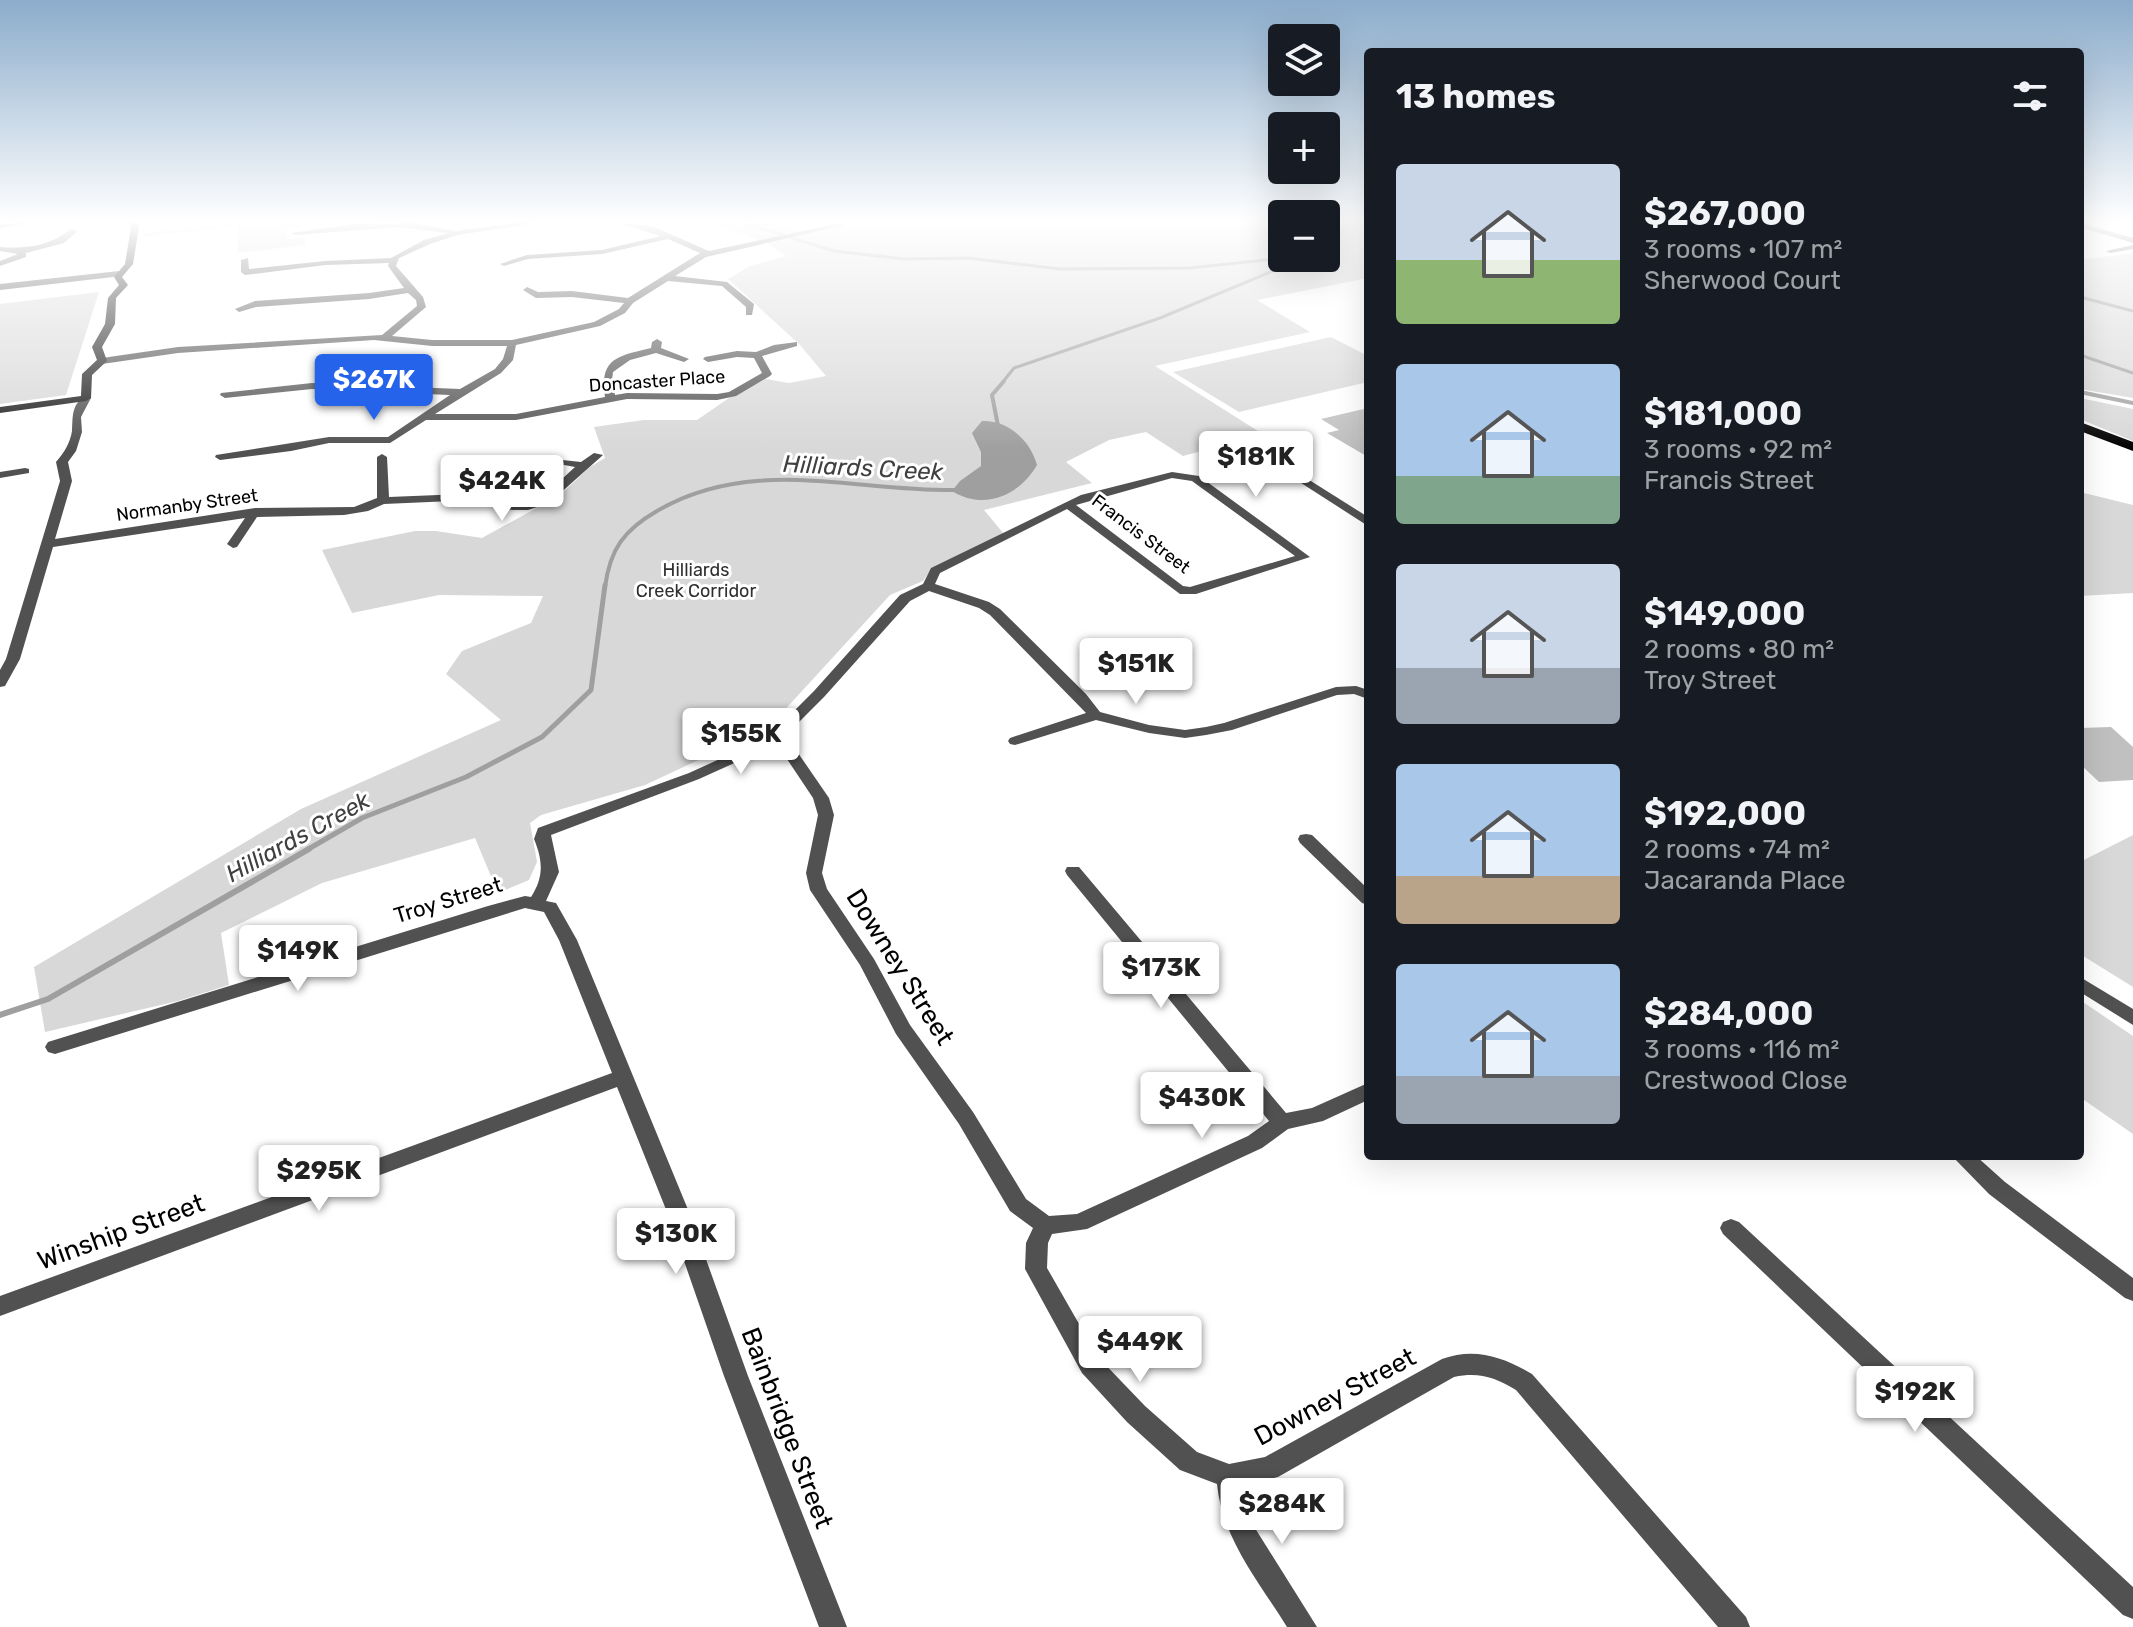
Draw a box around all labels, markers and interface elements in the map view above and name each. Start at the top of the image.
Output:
map controls [1268,24,1340,272]
button: layers [1268,24,1340,96]
icon: filters [2008,74,2052,118]
text: 13 homes [1396,76,1556,117]
button: + [1268,112,1340,184]
text: $267,000 [1644,193,1806,234]
icon: home [1460,196,1556,292]
button: − [1268,200,1340,272]
text: 3 rooms · 107 m² [1644,234,1843,265]
text: Sherwood Court [1644,265,1841,296]
pin: $267K [318,354,430,422]
text: $267K [333,364,415,395]
street label: Doncaster Place [588,365,726,397]
text: $181,000 [1644,393,1802,434]
icon: home [1460,396,1556,492]
pin: $181K [1200,431,1312,499]
text: 3 rooms · 92 m² [1644,434,1832,465]
text: $181K [1217,441,1295,472]
water label: Hilliards Creek [782,450,944,486]
pin: $424K [446,455,558,523]
text: $424K [459,465,545,496]
text: Francis Street [1644,465,1814,496]
street label: Normanby Street [115,484,259,526]
street label: Francis Street [1087,490,1195,578]
park label: Hilliards Creek Corridor [636,559,756,602]
text: $149,000 [1644,593,1805,634]
icon: home [1460,596,1556,692]
text: 2 rooms · 80 m² [1644,634,1834,665]
pin: $151K [1080,638,1192,706]
text: $151K [1097,648,1175,679]
text: Troy Street [1644,665,1776,696]
pin: $155K [685,708,797,776]
text: $155K [700,718,782,749]
water label: Hilliards Creek [221,786,375,888]
text: $192,000 [1644,793,1806,834]
icon: home [1460,796,1556,892]
text: 2 rooms · 74 m² [1644,834,1830,865]
text: Jacaranda Place [1644,865,1846,896]
street label: Troy Street [391,871,506,929]
street label: Downey Street [840,883,960,1051]
pin: $149K [242,925,354,993]
text: $149K [257,935,339,966]
pin: $173K [1105,942,1217,1010]
text: $173K [1121,952,1201,983]
text: $284,000 [1644,993,1813,1034]
icon: home [1460,996,1556,1092]
text: 3 rooms · 116 m² [1644,1034,1839,1065]
text: Crestwood Close [1644,1065,1847,1096]
pin: $430K [1146,1072,1258,1140]
text: $430K [1158,1082,1246,1113]
pin: $295K [263,1145,375,1213]
text: $295K [277,1155,361,1186]
street label: Winship Street [33,1187,209,1277]
pin: $130K [620,1208,732,1276]
text: $130K [635,1218,717,1249]
pin: $449K [1084,1316,1196,1384]
street label: Bainbridge Street [734,1323,840,1533]
text: $449K [1097,1326,1183,1357]
street label: Downey Street [1249,1341,1421,1453]
pin: $192K [1859,1366,1971,1434]
text: $192K [1874,1376,1956,1407]
pin: $284K [1226,1478,1338,1546]
text: $284K [1239,1488,1325,1519]

